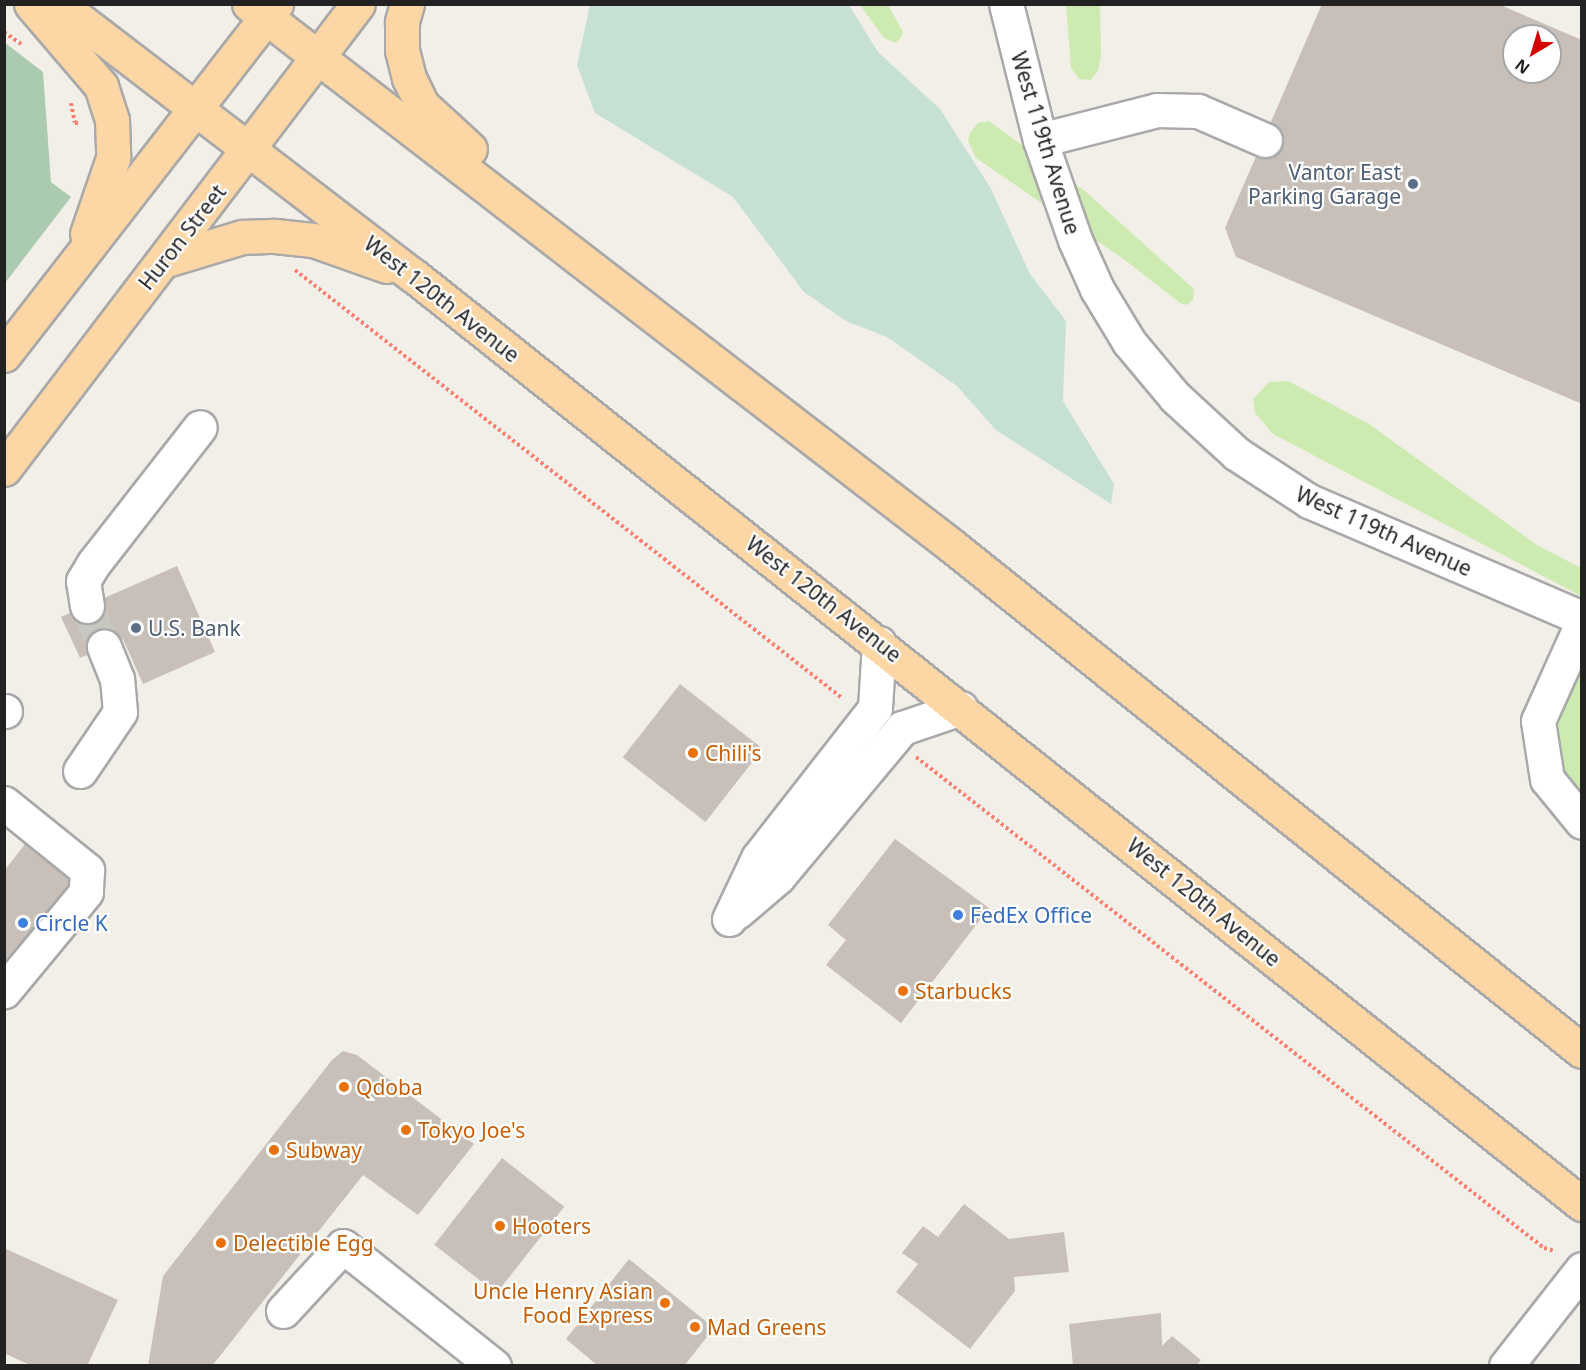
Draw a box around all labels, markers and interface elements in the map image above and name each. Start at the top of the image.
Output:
north arrow [1502,24,1562,84]
street label: West 119th Avenue [1006,49,1086,237]
text: N [1510,54,1534,79]
place label: Vantor East Parking Garage [1248,159,1401,209]
marker: Vantor East Parking Garage [1406,177,1420,191]
street label: Huron Street [133,179,231,295]
street label: West 120th Avenue [359,231,525,367]
street label: West 119th Avenue [1292,481,1476,581]
street label: West 120th Avenue [741,531,907,667]
place label: U.S. Bank [148,615,241,641]
marker: U.S. Bank [129,621,143,635]
place label: Chili's [705,740,762,766]
marker: Chili's [686,746,700,760]
street label: West 120th Avenue [1122,832,1286,972]
place label: FedEx Office [970,902,1092,928]
marker: FedEx Office [951,908,965,922]
place label: Circle K [35,910,108,936]
marker: Circle K [16,916,30,930]
place label: Starbucks [915,978,1012,1004]
marker: Starbucks [896,984,910,998]
place label: Qdoba [356,1074,423,1100]
marker: Qdoba [337,1080,351,1094]
place label: Tokyo Joe's [418,1117,525,1143]
marker: Tokyo Joe's [399,1123,413,1137]
place label: Subway [286,1137,362,1163]
marker: Subway [267,1143,281,1157]
place label: Hooters [512,1213,591,1239]
marker: Hooters [493,1219,507,1233]
place label: Delectible Egg [233,1230,374,1256]
marker: Delectible Egg [214,1236,228,1250]
place label: Uncle Henry Asian Food Express [473,1278,653,1328]
marker: Uncle Henry Asian Food Express [658,1296,672,1310]
place label: Mad Greens [707,1314,826,1340]
marker: Mad Greens [688,1320,702,1334]

